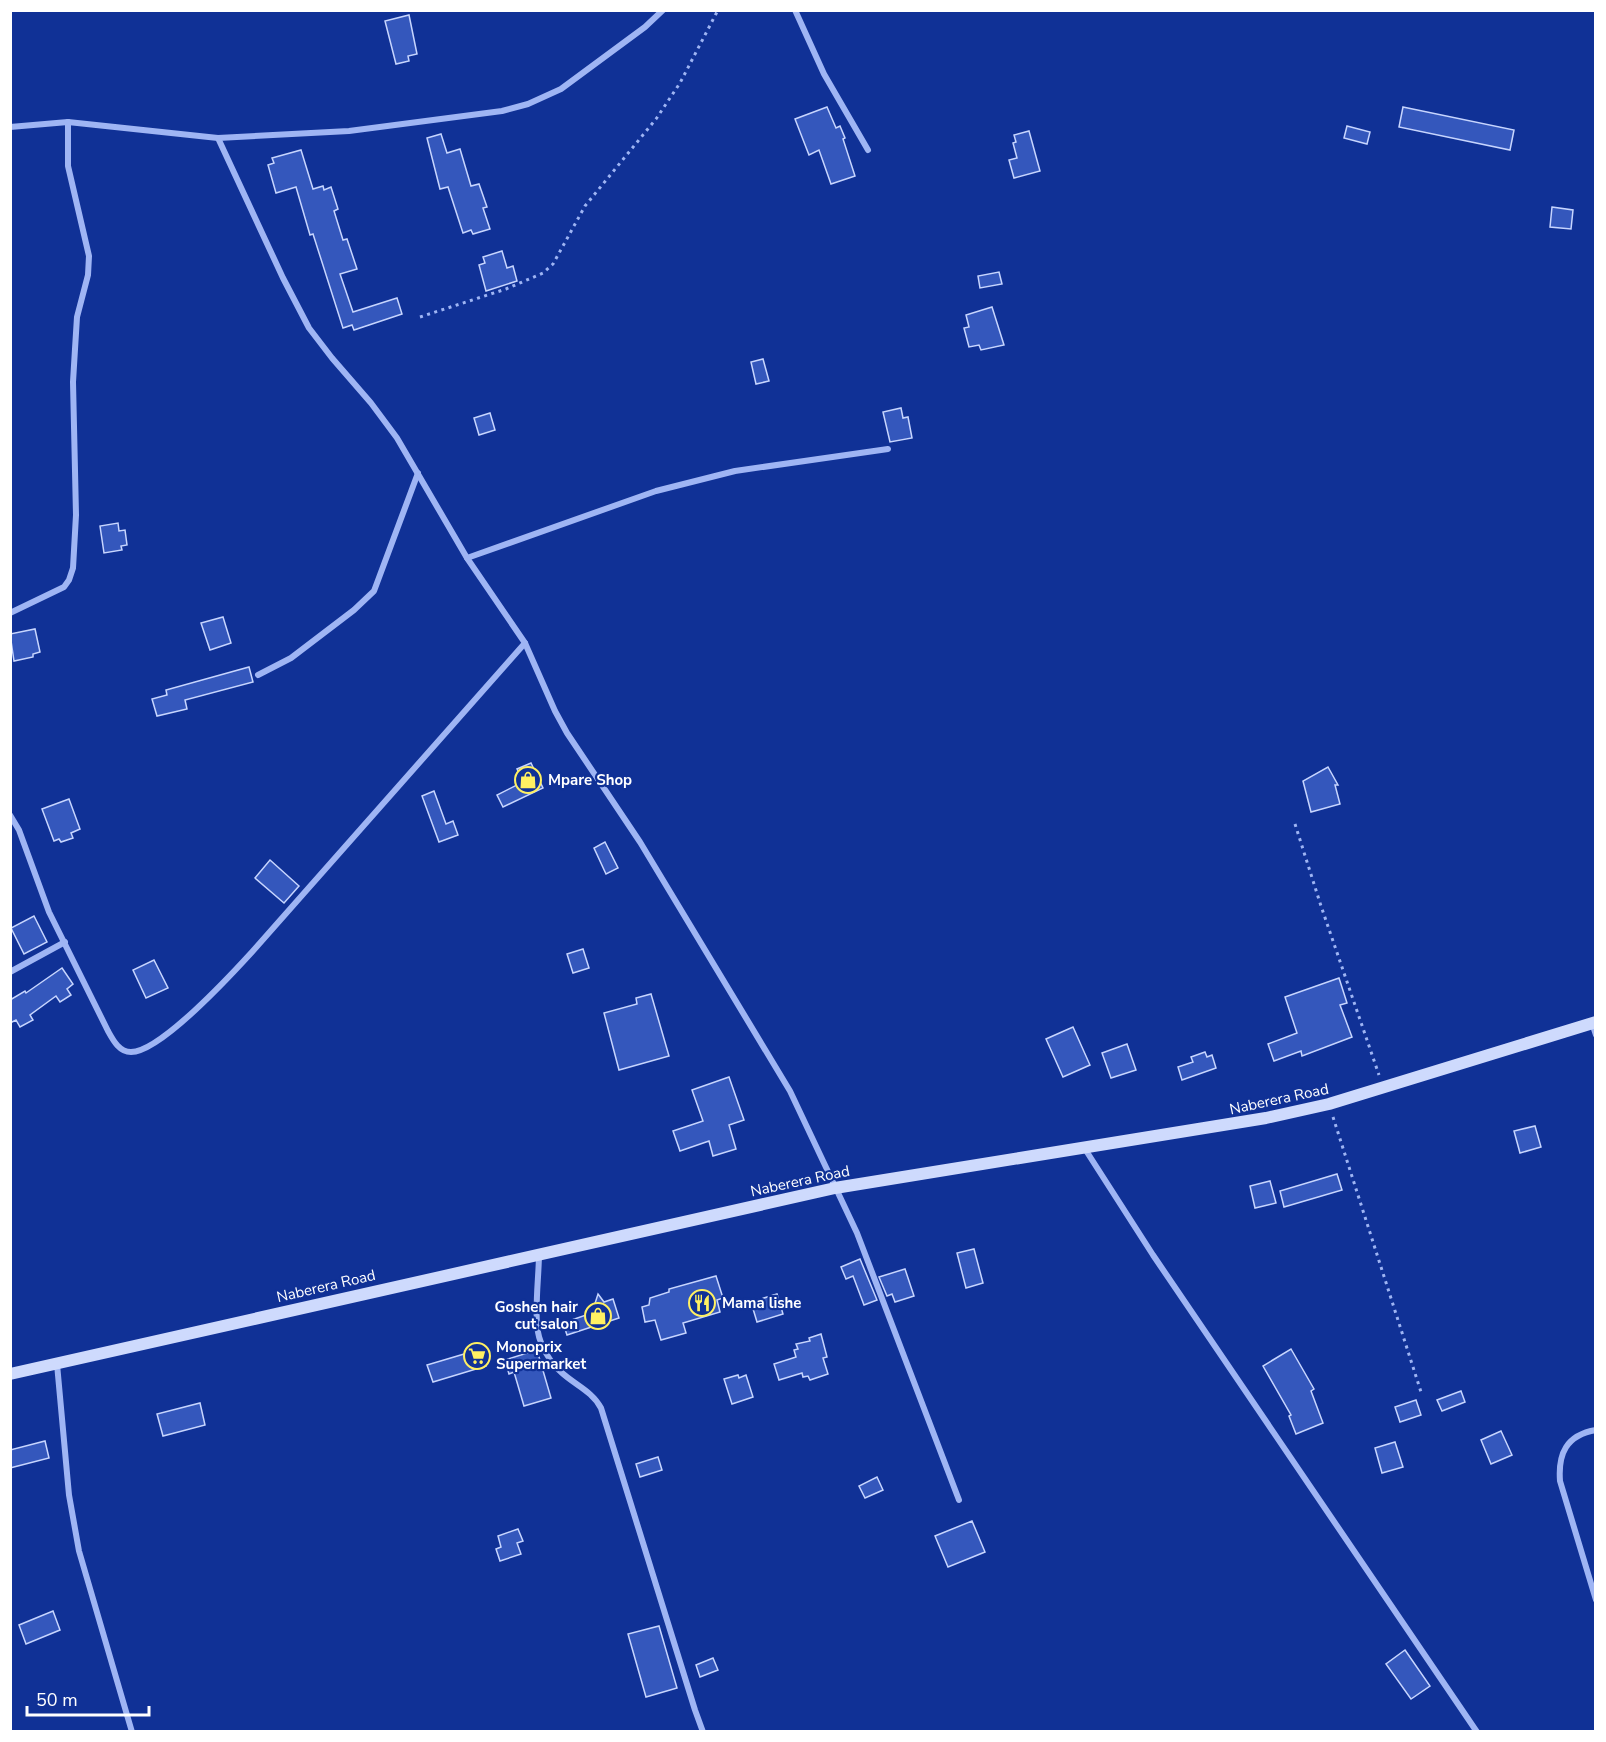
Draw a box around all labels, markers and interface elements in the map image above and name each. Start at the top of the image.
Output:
shop icon: Mpare Shop [513,765,543,795]
place label: Mpare Shop [548,770,632,790]
street label: Naberera Road [1228,1079,1330,1119]
street label: Naberera Road [749,1161,851,1201]
street label: Naberera Road [275,1265,377,1307]
restaurant icon: Mama lishe [687,1288,717,1318]
place label: Mama lishe [722,1293,801,1313]
place label: Goshen hair cut salon [495,1297,578,1334]
shop icon: Goshen hair cut salon [583,1301,613,1331]
place label: Monoprix Supermarket [496,1337,586,1374]
supermarket icon: Monoprix Supermarket [462,1341,492,1371]
scale bar [27,1679,148,1717]
text: 50 m [36,1688,78,1712]

